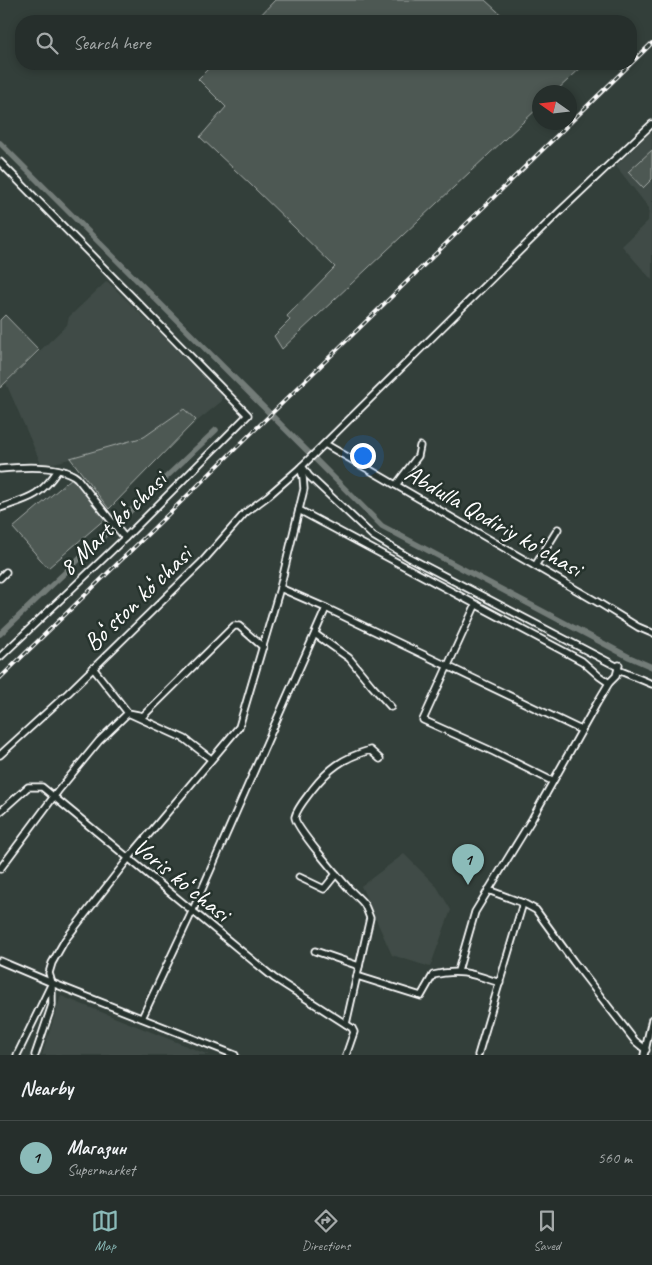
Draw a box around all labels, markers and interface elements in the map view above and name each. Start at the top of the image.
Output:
search box [15,15,637,70]
icon: search [33,29,61,57]
text: Search here [73,31,150,55]
north arrow [532,85,577,130]
your location [350,443,376,469]
street label: Abdulla Qodiriy koʻchasi [399,457,591,586]
street label: 8 Mart koʻchasi [52,462,176,583]
street label: Boʻston koʻchasi [77,537,201,658]
street label: Voris koʻchasi [126,831,239,931]
pin: 1 [452,844,484,885]
text: Nearby [20,1075,73,1101]
text: Магазин [67,1136,126,1160]
text: 1 [32,1148,40,1168]
text: 560 m [598,1148,632,1168]
text: Supermarket [67,1160,135,1180]
tab: Map [91,1207,119,1254]
tab: Directions [302,1207,350,1254]
tab: Saved [533,1207,561,1254]

